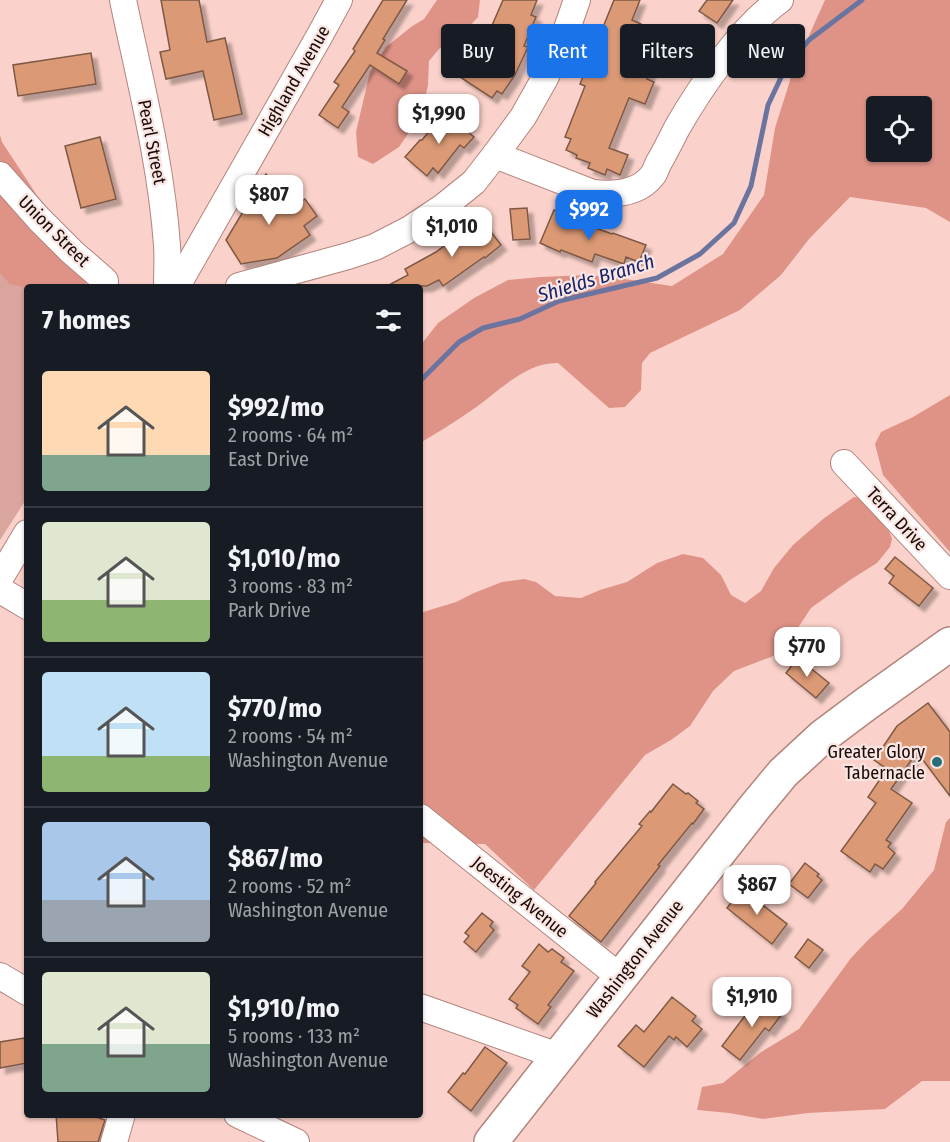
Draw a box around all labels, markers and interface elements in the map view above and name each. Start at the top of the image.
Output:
street label: Highland Avenue [253,22,335,140]
chip: Buy [441,24,515,78]
chip: Rent [527,24,608,78]
chip: Filters [620,24,715,78]
chip: New [727,24,805,78]
pin: $1,990 [390,94,488,145]
map controls [866,96,932,162]
button: locate [866,96,932,162]
street label: Pearl Street [133,98,171,186]
text: $1,990 [412,101,466,125]
pin: $807 [233,175,305,226]
text: $807 [249,182,289,206]
pin: $992 [553,190,625,241]
street label: Union Street [14,191,94,271]
text: $992 [569,197,609,221]
pin: $1,010 [403,207,501,258]
text: $1,010 [426,214,478,238]
water label: Shields Branch [534,249,657,307]
icon: filters [372,304,405,337]
text: 7 homes [42,305,130,336]
text: $992/mo [228,392,324,423]
icon: home [90,395,162,467]
text: 2 rooms · 64 m² [228,423,353,447]
text: East Drive [228,447,309,471]
street label: Terra Drive [862,482,932,556]
text: $1,010/mo [228,543,340,574]
icon: home [90,546,162,618]
text: 3 rooms · 83 m² [228,574,353,598]
text: Park Drive [228,598,311,622]
pin: $770 [771,627,843,678]
text: $770 [788,634,826,658]
text: $770/mo [228,693,322,724]
icon: home [90,696,162,768]
text: 2 rooms · 54 m² [228,724,353,748]
place label: Greater Glory Tabernacle [828,741,925,784]
text: Washington Avenue [228,748,388,772]
marker: Greater Glory Tabernacle [930,755,944,769]
text: $867/mo [228,843,323,874]
icon: home [90,846,162,918]
street label: Joesting Avenue [467,851,573,943]
pin: $867 [721,865,793,916]
text: $867 [737,872,777,896]
text: 2 rooms · 52 m² [228,874,352,898]
street label: Washington Avenue [582,895,688,1023]
text: Washington Avenue [228,898,388,922]
pin: $1,910 [703,977,801,1028]
text: $1,910 [726,984,778,1008]
text: $1,910/mo [228,993,340,1024]
icon: home [90,996,162,1068]
text: 5 rooms · 133 m² [228,1024,360,1048]
text: Washington Avenue [228,1048,388,1072]

